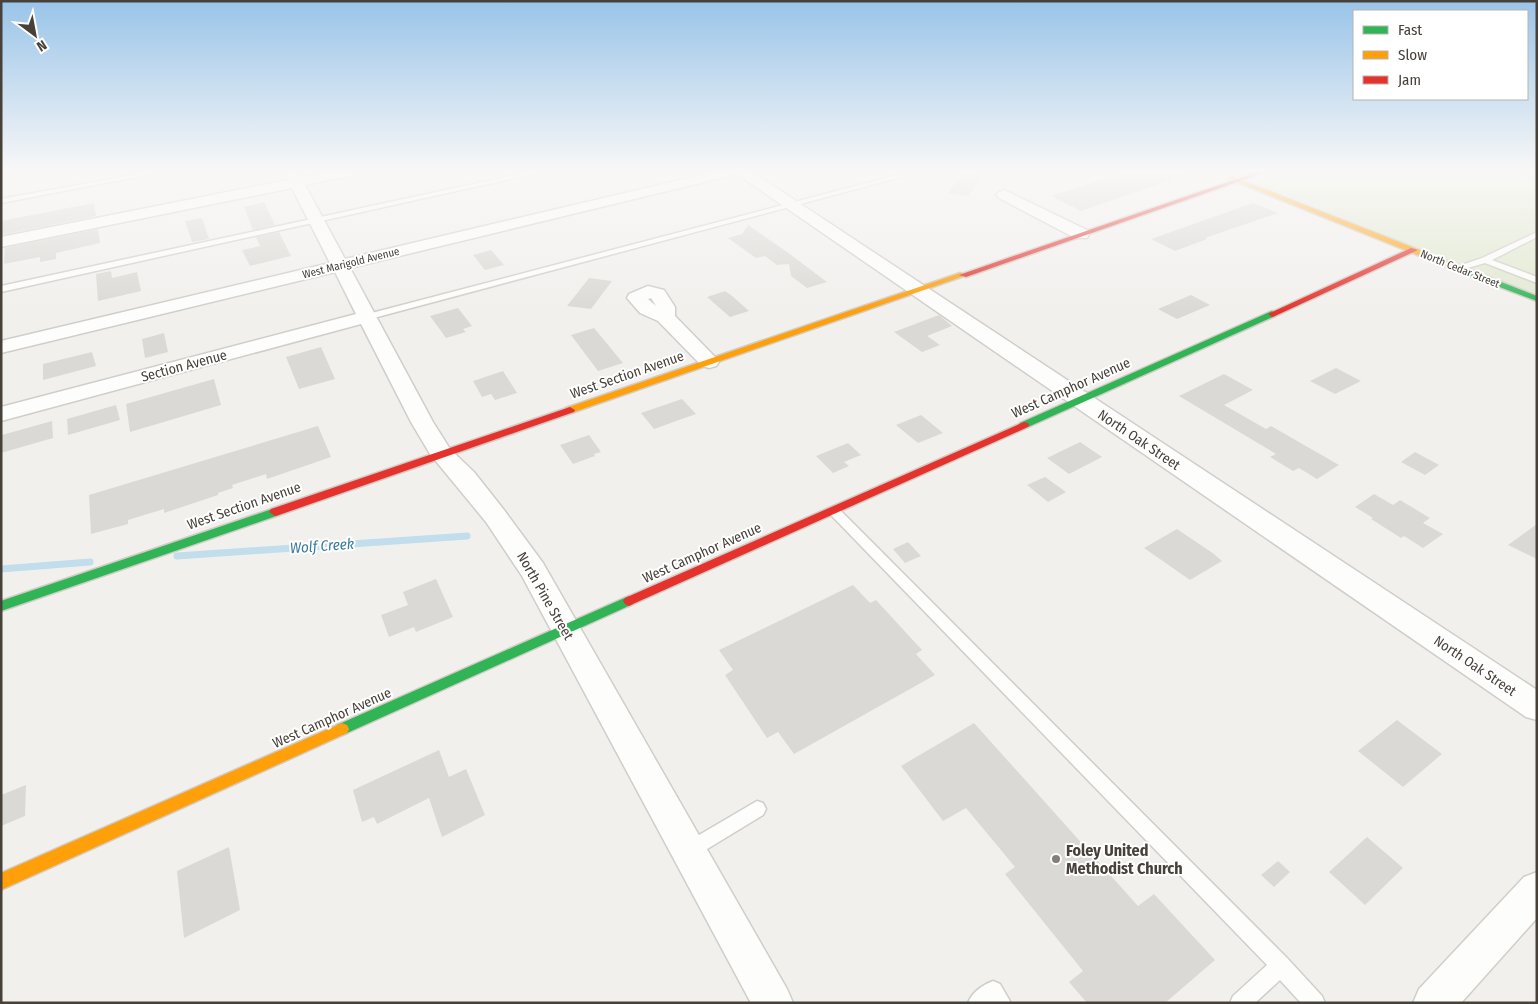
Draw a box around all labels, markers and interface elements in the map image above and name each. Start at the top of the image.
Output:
north arrow [10,10,60,60]
legend [1353,10,1528,100]
text: Fast [1398,21,1422,39]
text: N [34,36,50,55]
text: Slow [1398,46,1427,64]
text: Jam [1398,71,1421,89]
street label: West Marigold Avenue [301,245,401,281]
street label: North Cedar Street [1419,247,1502,291]
street label: Section Avenue [139,346,229,386]
street label: West Section Avenue [568,348,686,402]
street label: West Camphor Avenue [1009,354,1133,422]
street label: North Oak Street [1095,406,1184,474]
street label: West Section Avenue [185,479,303,533]
street label: West Camphor Avenue [640,519,764,587]
water label: Wolf Creek [289,535,355,557]
street label: North Pine Street [513,549,577,643]
street label: North Oak Street [1431,632,1520,700]
street label: West Camphor Avenue [270,684,394,752]
place label: Foley United Methodist Church [1066,841,1183,878]
marker: Foley United Methodist Church [1050,853,1062,865]

